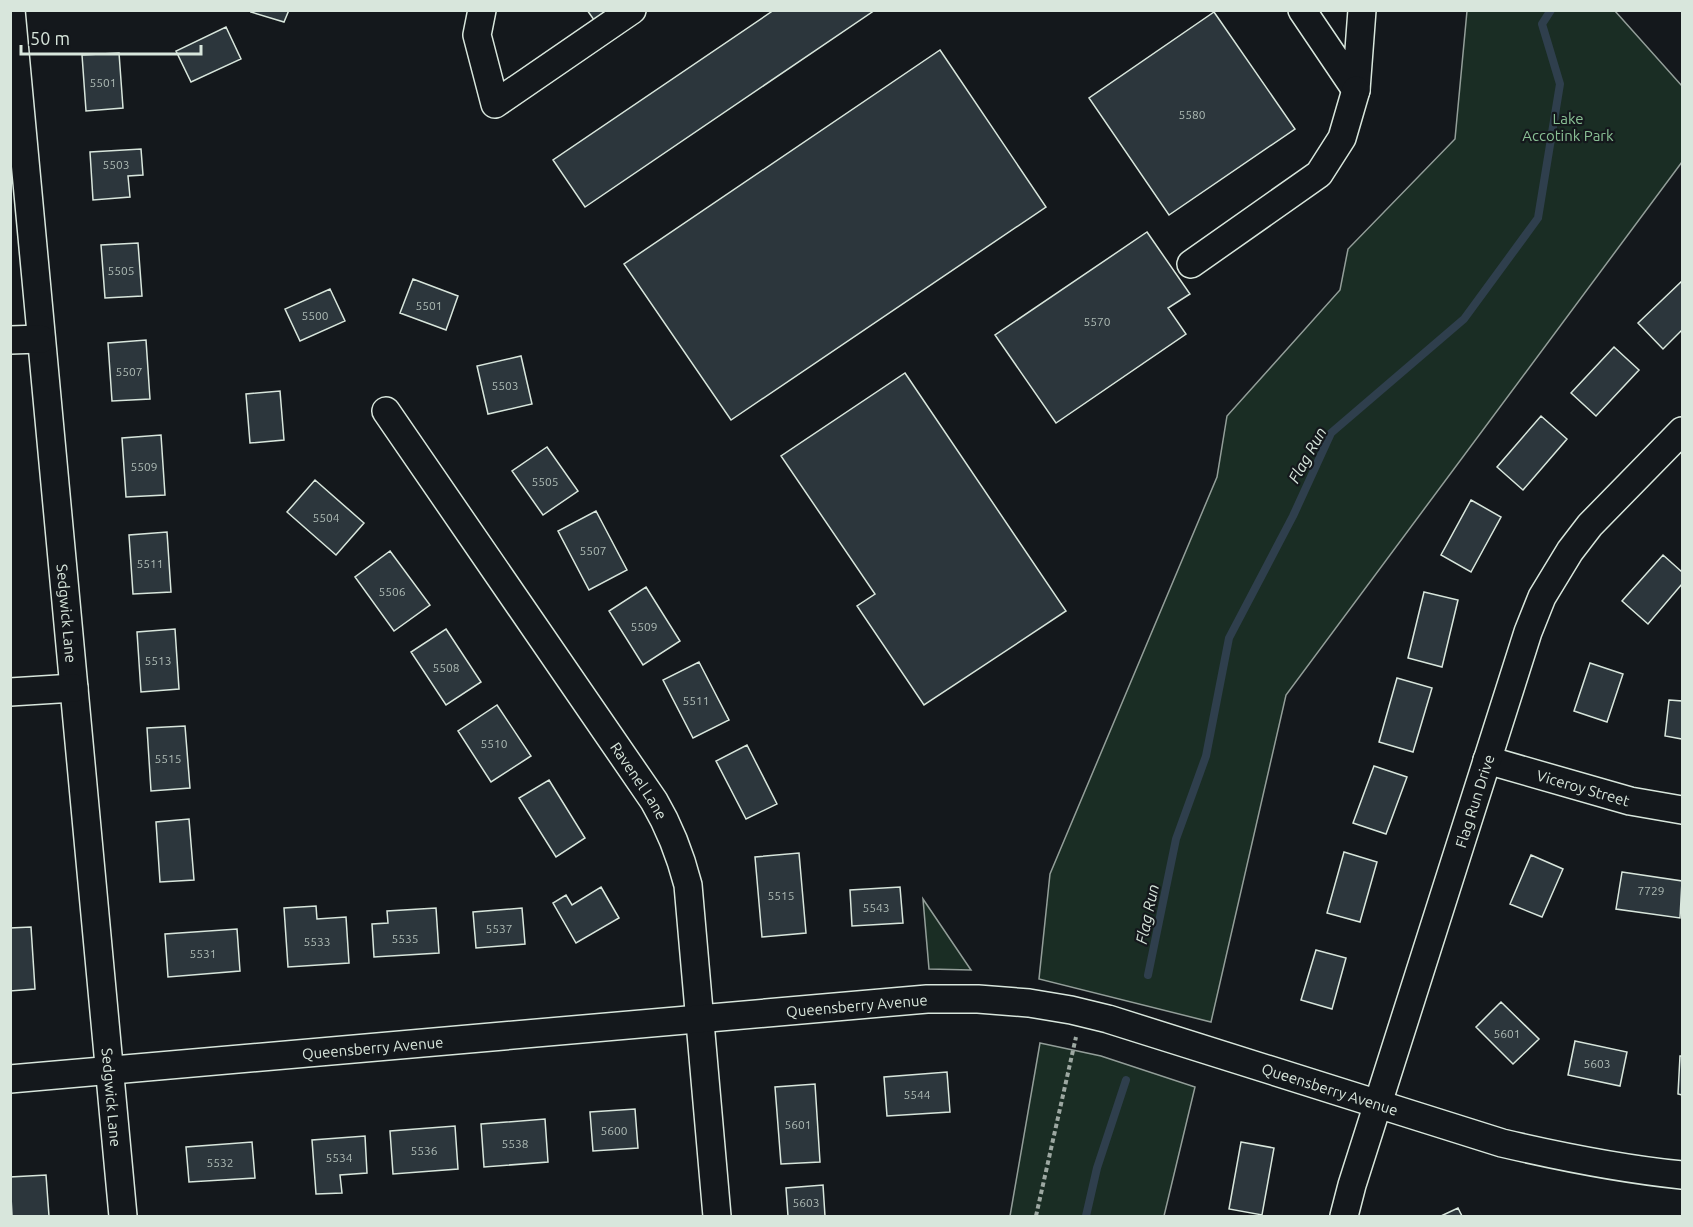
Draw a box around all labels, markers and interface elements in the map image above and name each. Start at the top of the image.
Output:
scale bar [21,18,201,56]
text: 50 m [30,28,70,48]
house number: 5501 [89,76,117,89]
house number: 5580 [1178,108,1206,121]
park label: Lake Accotink Park [1522,110,1614,144]
house number: 5503 [102,158,130,171]
house number: 5505 [107,264,135,277]
house number: 5501 [415,299,443,312]
house number: 5500 [301,309,329,322]
house number: 5570 [1083,315,1111,328]
house number: 5507 [115,365,143,378]
house number: 5503 [491,379,519,392]
water label: Flag Run [1284,424,1330,486]
house number: 5509 [130,460,158,473]
house number: 5505 [531,475,559,488]
house number: 5504 [312,511,340,524]
house number: 5507 [579,544,607,557]
house number: 5511 [136,557,164,570]
street label: Sedgwick Lane [54,563,80,664]
house number: 5506 [378,585,406,598]
house number: 5509 [630,620,658,633]
house number: 5513 [144,654,172,667]
house number: 5508 [432,661,460,674]
house number: 5511 [682,694,710,707]
house number: 5510 [480,737,508,750]
street label: Ravenel Lane [607,739,671,822]
house number: 5515 [154,752,182,765]
street label: Flag Run Drive [1451,752,1497,850]
street label: Viceroy Street [1535,766,1632,809]
water label: Flag Run [1132,882,1162,946]
house number: 7729 [1637,884,1665,897]
house number: 5515 [767,889,795,902]
house number: 5543 [862,901,890,914]
house number: 5537 [485,922,513,935]
house number: 5535 [391,932,419,945]
house number: 5533 [303,935,331,948]
house number: 5531 [189,947,217,960]
street label: Queensberry Avenue [785,990,928,1020]
house number: 5601 [1493,1027,1521,1040]
street label: Queensberry Avenue [301,1033,444,1062]
street label: Sedgwick Lane [99,1047,125,1147]
house number: 5603 [1583,1057,1611,1070]
street label: Queensberry Avenue [1260,1059,1400,1118]
house number: 5544 [903,1088,931,1101]
house number: 5601 [784,1118,812,1131]
house number: 5600 [600,1124,628,1137]
house number: 5538 [501,1137,529,1150]
house number: 5536 [410,1144,438,1157]
house number: 5534 [325,1151,353,1164]
house number: 5532 [206,1156,234,1169]
house number: 5603 [792,1196,820,1209]

